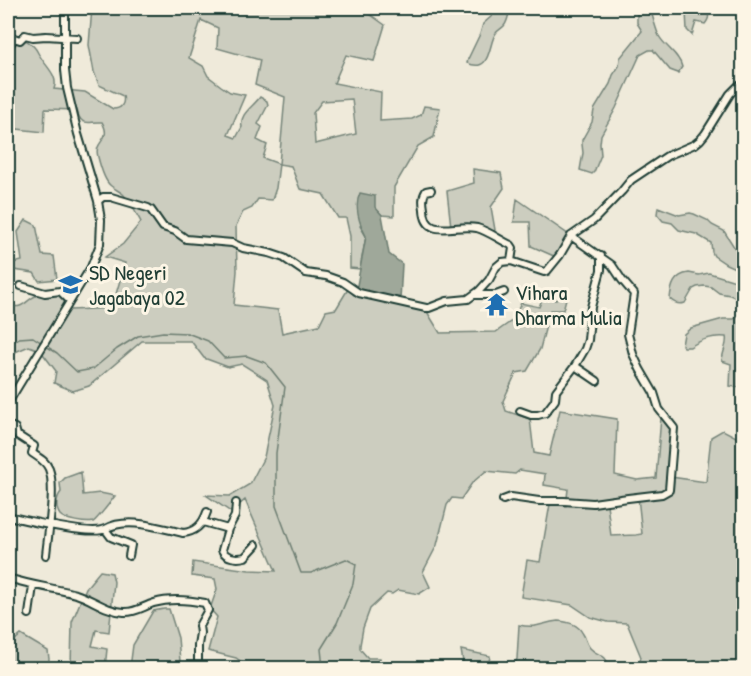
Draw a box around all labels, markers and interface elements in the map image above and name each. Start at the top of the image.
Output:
place label: SD Negeri Jagabaya 02 [89,257,186,312]
school or university icon: SD Negeri Jagabaya 02 [58,272,84,298]
place label: Vihara Dharma Mulia [515,277,622,332]
temple icon: Vihara Dharma Mulia [484,292,510,318]

